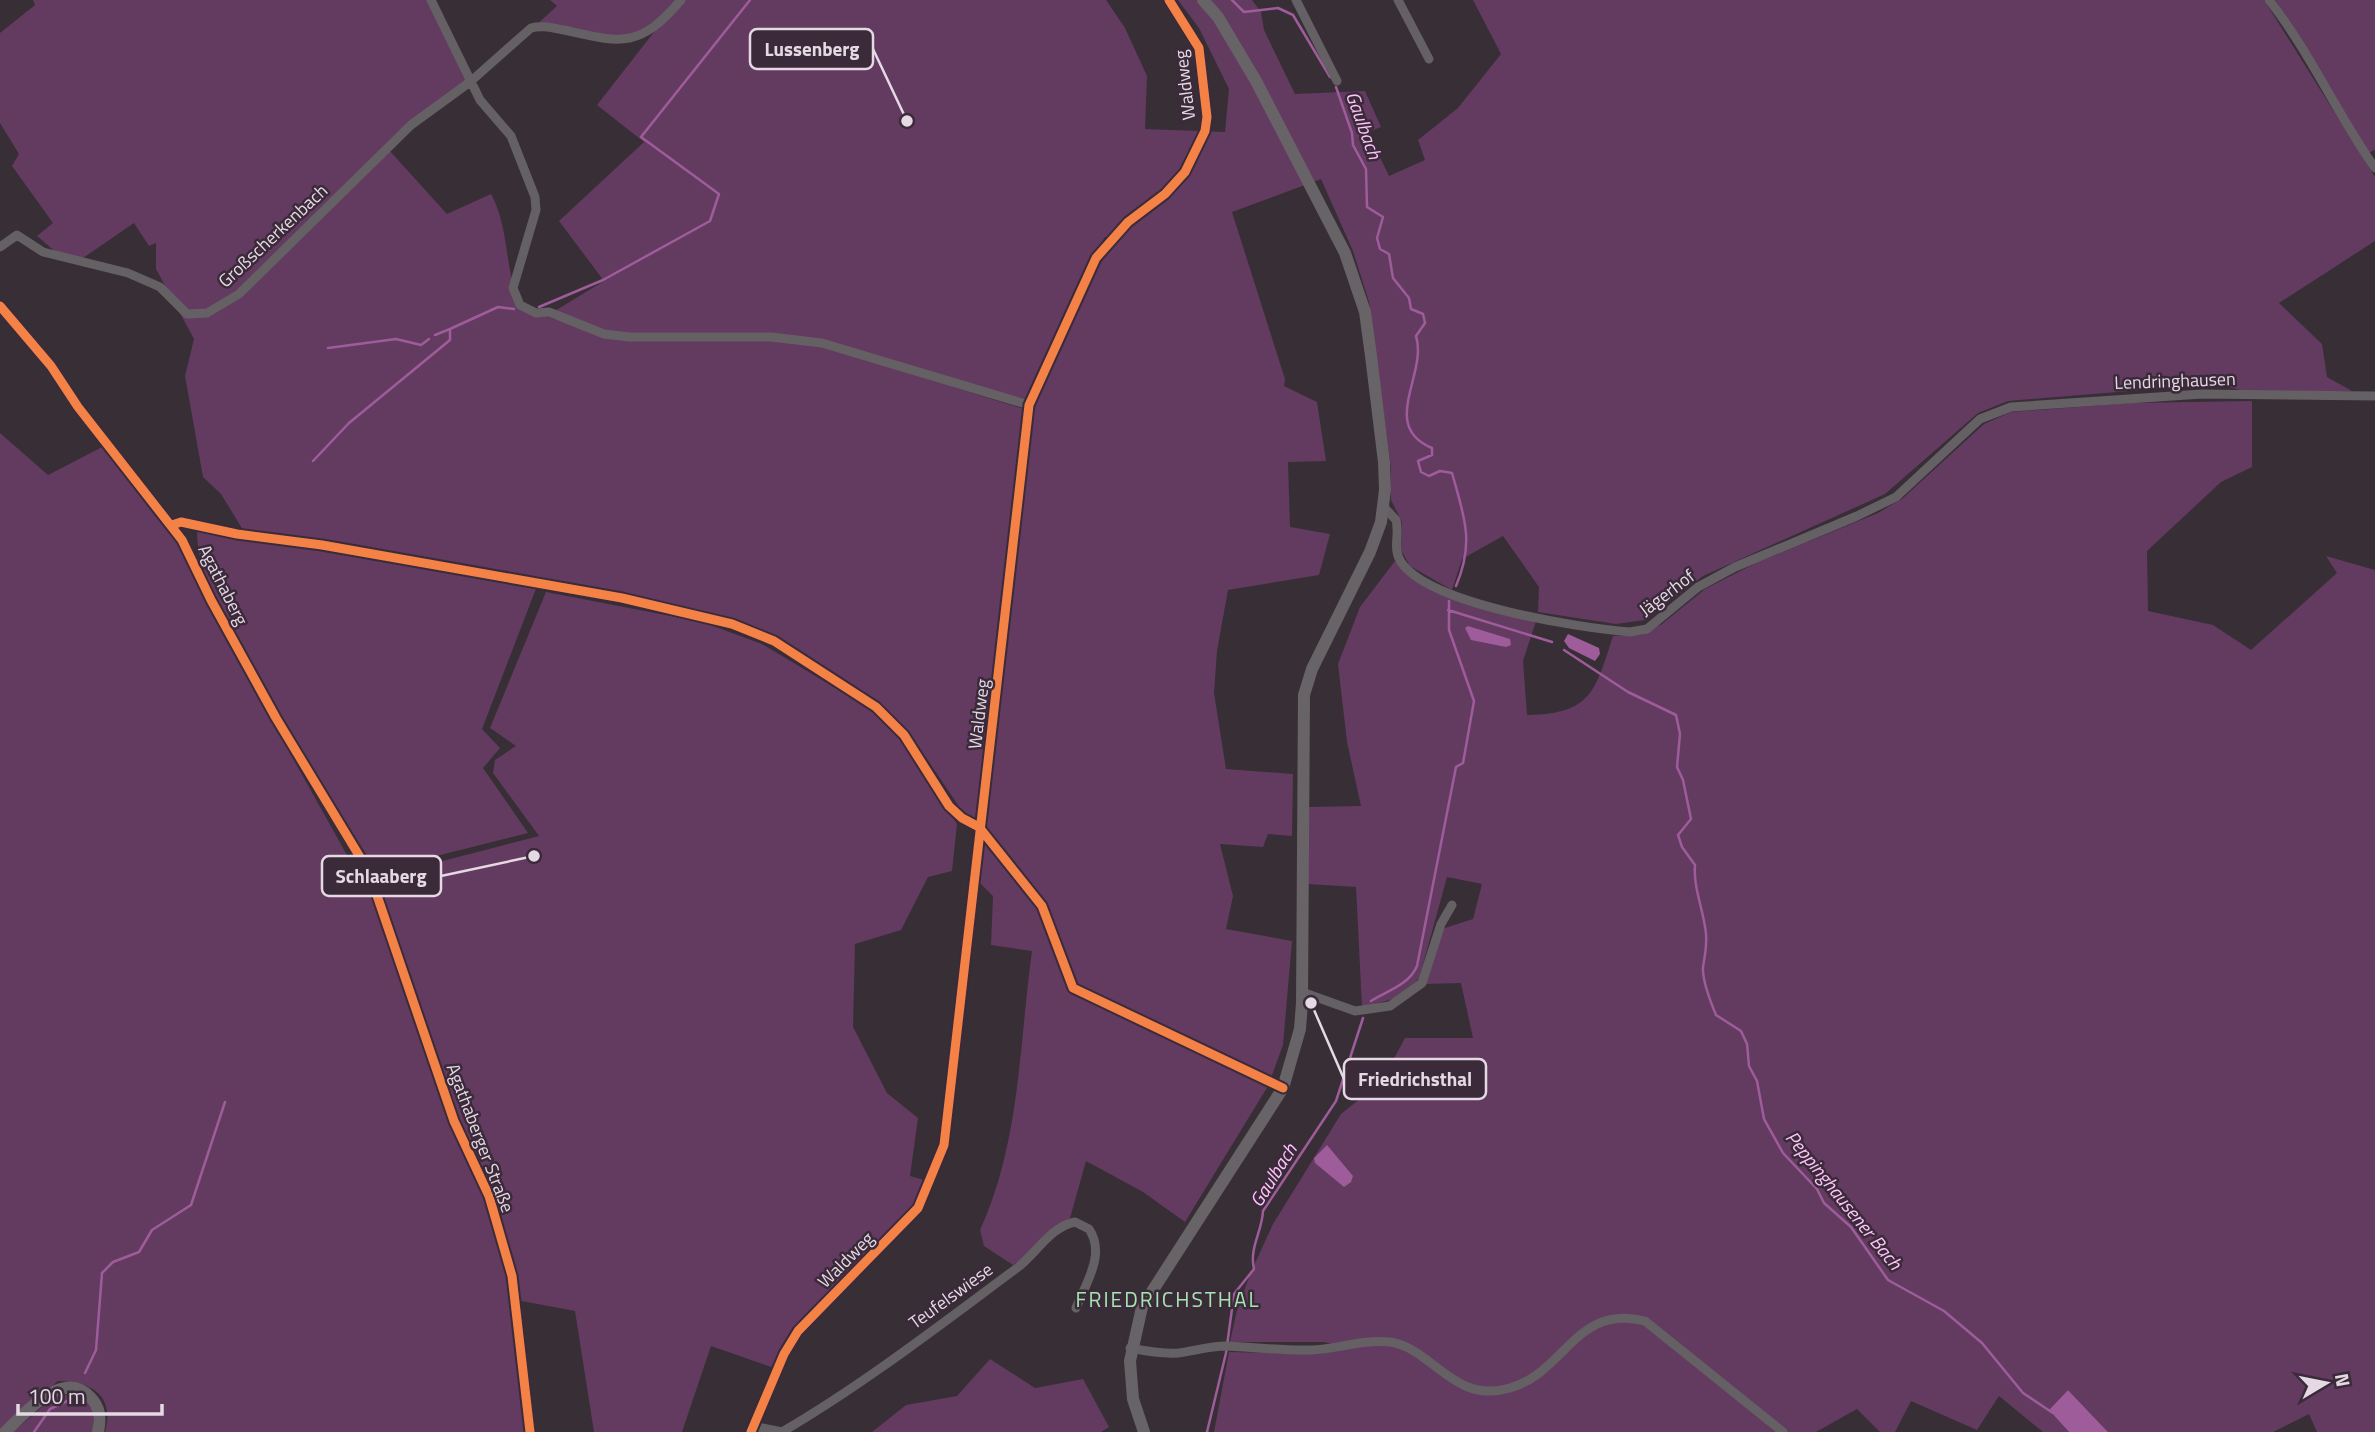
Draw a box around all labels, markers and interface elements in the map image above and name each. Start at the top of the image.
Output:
callout: Lussenberg [750,29,873,69]
text: Lussenberg [765,34,859,63]
street label: Waldweg [1167,49,1202,122]
water label: Gaulbach [1339,87,1390,163]
street label: Großscherkenbach [212,178,334,294]
street label: Lendringhausen [2114,365,2236,396]
street label: Agathaberg [191,540,255,630]
street label: Jägerhof [1633,563,1700,623]
street label: Waldweg [961,677,996,750]
callout: Schlaaberg [322,856,441,896]
text: Schlaaberg [335,861,427,890]
street label: Agathaberger Straße [440,1059,521,1216]
callout: Friedrichsthal [1344,1059,1486,1099]
text: Friedrichsthal [1358,1064,1472,1093]
water label: Peppinghausener Bach [1779,1124,1910,1276]
water label: Gaulbach [1242,1137,1304,1212]
street label: Waldweg [811,1225,880,1294]
street label: Teufelswiese [903,1256,998,1335]
district label: FRIEDRICHSTHAL [1075,1283,1261,1315]
north arrow [2291,1348,2361,1418]
text: N [2328,1371,2359,1389]
scale bar [18,1372,161,1416]
text: 100 m [28,1380,85,1412]

